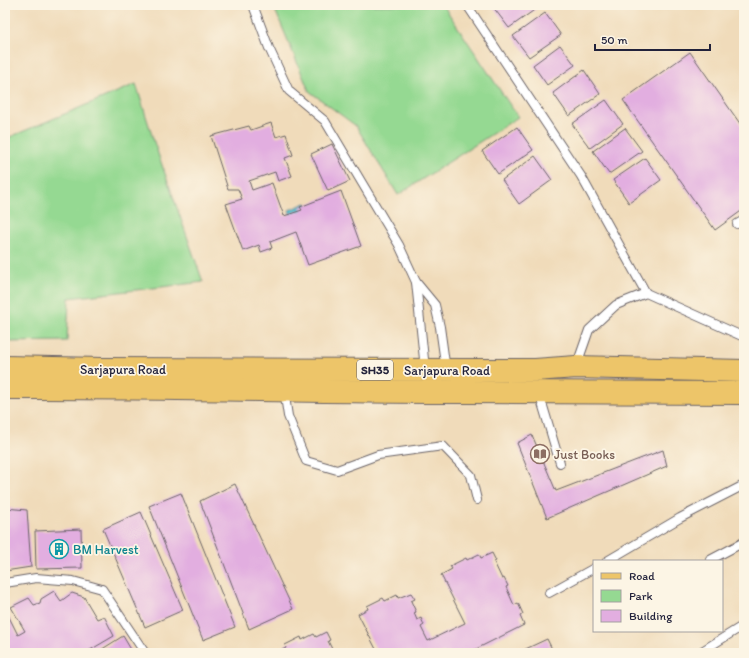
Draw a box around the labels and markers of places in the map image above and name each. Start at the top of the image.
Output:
library icon: Just Books [529,443,551,465]
place label: Just Books [554,447,615,462]
building icon: BM Harvest [48,538,70,560]
place label: BM Harvest [73,542,139,557]

